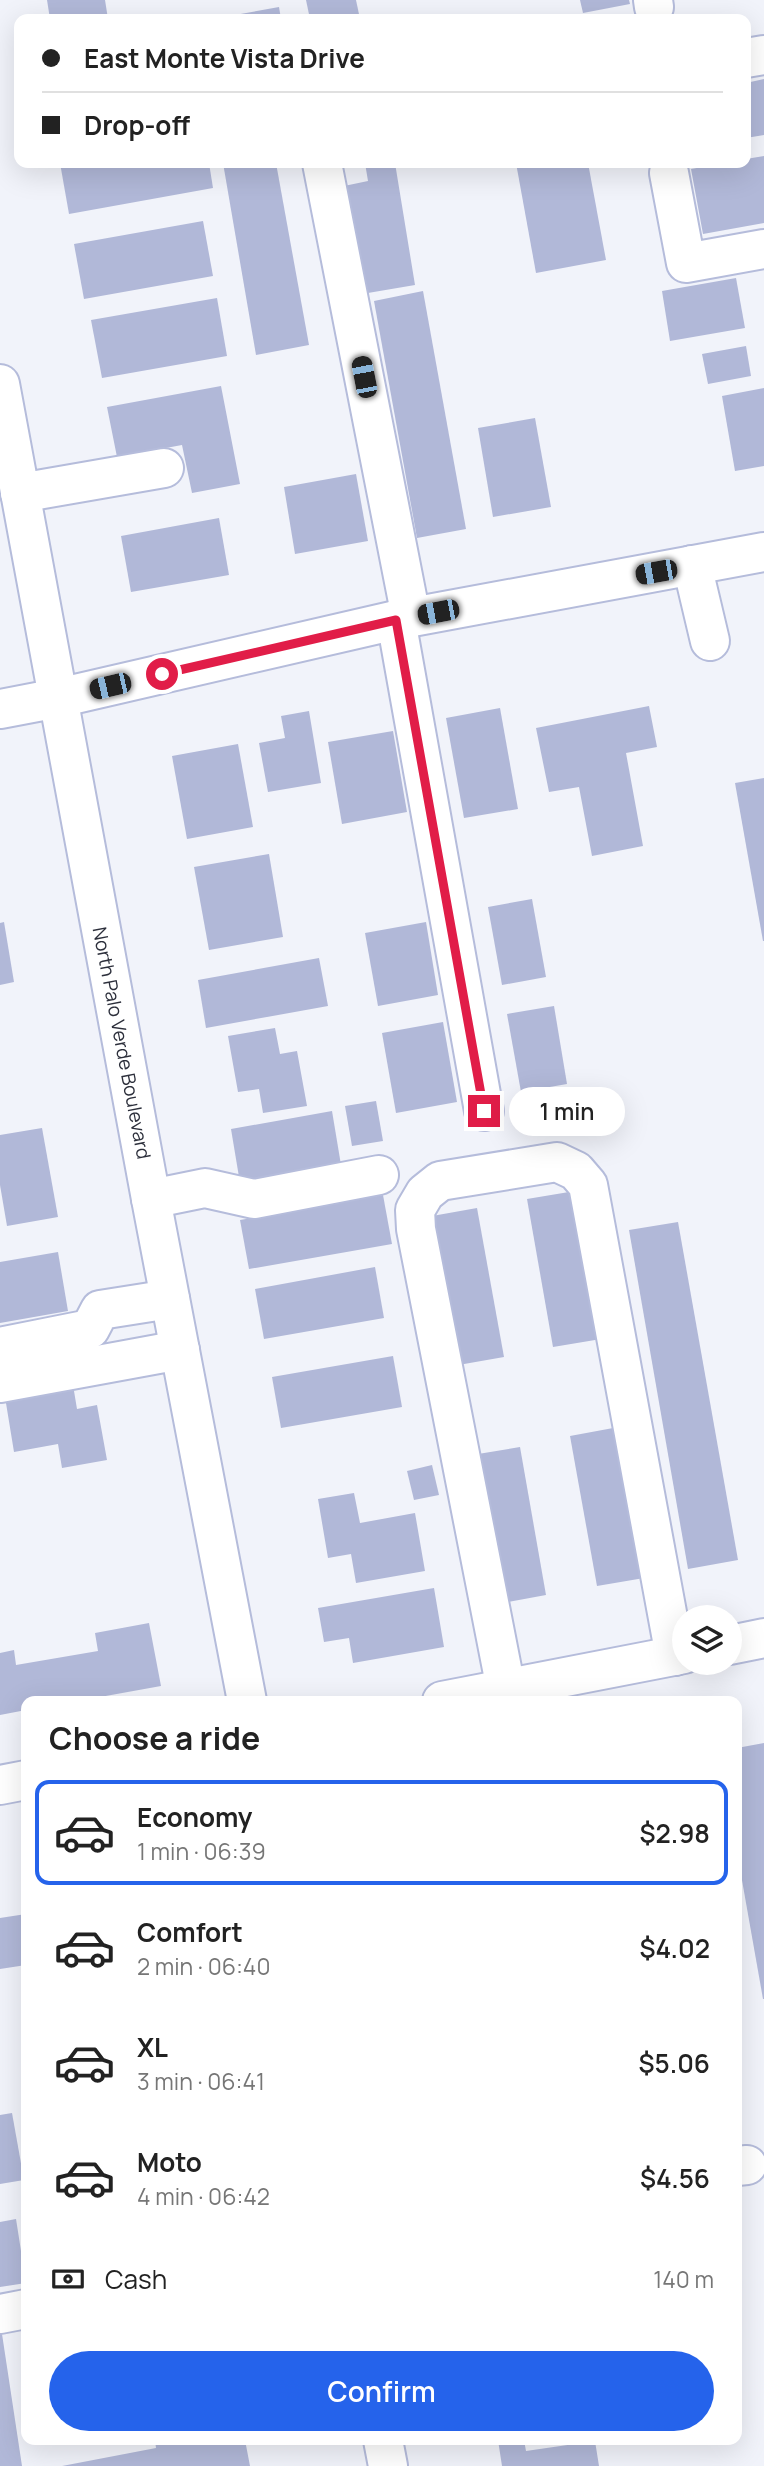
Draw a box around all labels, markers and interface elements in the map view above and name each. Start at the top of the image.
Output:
text: East Monte Vista Drive [84,40,365,76]
text: Drop-off [84,107,190,143]
car [350,354,379,400]
car [634,558,679,586]
car [416,598,461,626]
route start [146,658,178,690]
car [88,671,133,701]
street label: North Palo Verde Boulevard [87,925,157,1161]
callout: 1 min [508,1086,624,1136]
route end [468,1095,500,1127]
text: 1 min [540,1095,594,1127]
map controls [672,1605,742,1675]
button: layers [672,1605,742,1675]
text: Choose a ride [49,1716,260,1760]
text: Economy [137,1799,252,1835]
icon: car [53,1801,116,1864]
text: $2.98 [640,1815,710,1851]
text: 1 min · 06:39 [137,1835,266,1867]
text: Comfort [137,1914,243,1950]
icon: car [53,1916,116,1979]
text: $4.02 [639,1930,710,1966]
text: 2 min · 06:40 [137,1950,270,1982]
text: XL [137,2029,168,2065]
icon: car [53,2031,116,2094]
text: $5.06 [639,2045,710,2081]
text: 3 min · 06:41 [137,2065,265,2097]
text: Moto [137,2144,202,2180]
icon: car [53,2146,116,2209]
text: $4.56 [640,2160,710,2196]
text: 4 min · 06:42 [137,2180,270,2212]
icon: cash [49,2260,87,2298]
text: Cash [105,2261,167,2297]
text: 140 m [653,2263,714,2295]
button: Confirm [49,2351,714,2431]

